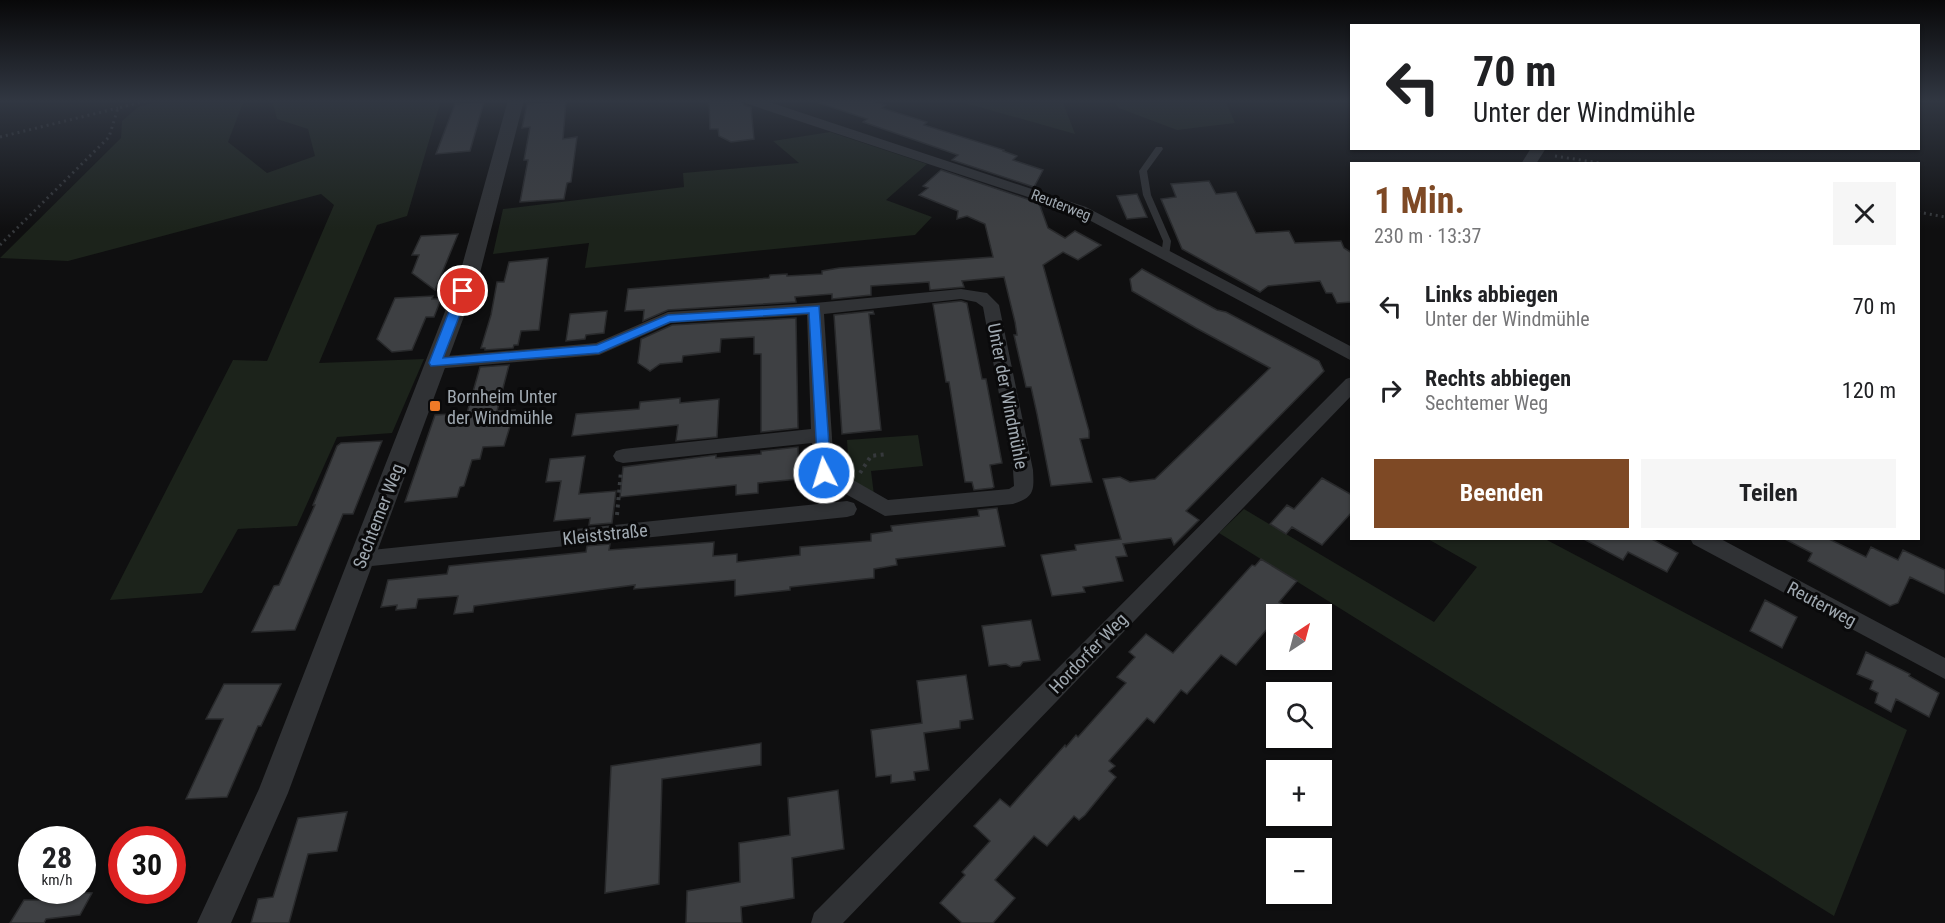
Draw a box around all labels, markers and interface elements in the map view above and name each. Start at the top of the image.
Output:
text: 70 m [1473,47,1556,96]
icon: left [1374,48,1452,126]
text: Unter der Windmühle [1473,97,1695,129]
text: 1 Min. [1374,180,1465,222]
button: close [1833,182,1896,245]
street label: Reuterweg [1029,185,1093,225]
text: 230 m · 13:37 [1374,224,1481,248]
pin [437,265,488,316]
icon: arrive [446,274,479,307]
text: Links abbiegen [1425,282,1558,307]
icon: left [1374,290,1407,323]
text: 70 m [1853,294,1896,319]
text: Unter der Windmühle [1425,307,1590,331]
street label: Unter der Windmühle [984,321,1032,471]
text: Rechts abbiegen [1425,366,1571,391]
icon: right [1374,374,1407,407]
text: 120 m [1842,378,1896,403]
place label: Bornheim Unter der Windmühle [447,386,558,428]
text: Sechtemer Weg [1425,391,1548,415]
marker: Bornheim Unter der Windmühle [428,399,442,413]
position arrow [792,441,856,505]
button: Beenden [1374,459,1629,528]
button: Teilen [1641,459,1896,528]
street label: Sechtemer Weg [348,460,408,572]
street label: Kleiststraße [562,519,648,549]
street label: Reuterweg [1784,577,1860,631]
north arrow [1266,604,1332,670]
map controls [1266,604,1332,904]
street label: Hordorfer Weg [1045,609,1131,697]
button: search [1266,682,1332,748]
button: + [1266,760,1332,826]
speed limit sign: 30 [108,826,186,904]
button: − [1266,838,1332,904]
text: 28 [42,840,72,875]
text: km/h [42,871,72,889]

